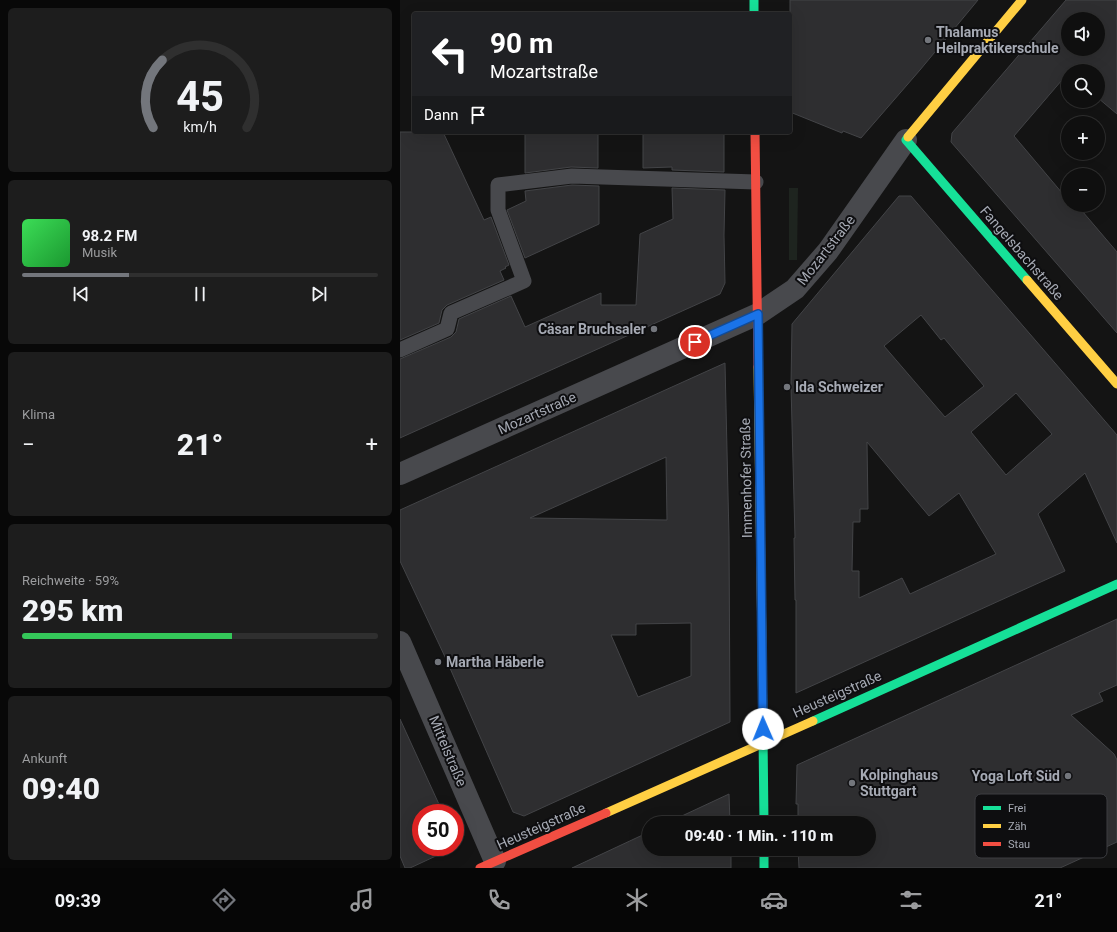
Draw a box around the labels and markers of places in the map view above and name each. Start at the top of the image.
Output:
place label: Thalamus Heilpraktikerschule [936,24,1059,56]
marker: Thalamus Heilpraktikerschule [923,35,933,45]
place label: Cäsar Bruchsaler [538,321,646,337]
marker: Cäsar Bruchsaler [649,324,659,334]
pin [678,325,712,359]
place label: Ida Schweizer [795,379,883,395]
marker: Ida Schweizer [782,382,792,392]
place label: Martha Häberle [446,654,544,670]
marker: Martha Häberle [433,657,443,667]
place label: Kolpinghaus Stuttgart [860,767,938,799]
place label: Yoga Loft Süd [972,768,1060,784]
marker: Yoga Loft Süd [1063,771,1073,781]
marker: Kolpinghaus Stuttgart [847,778,857,788]

